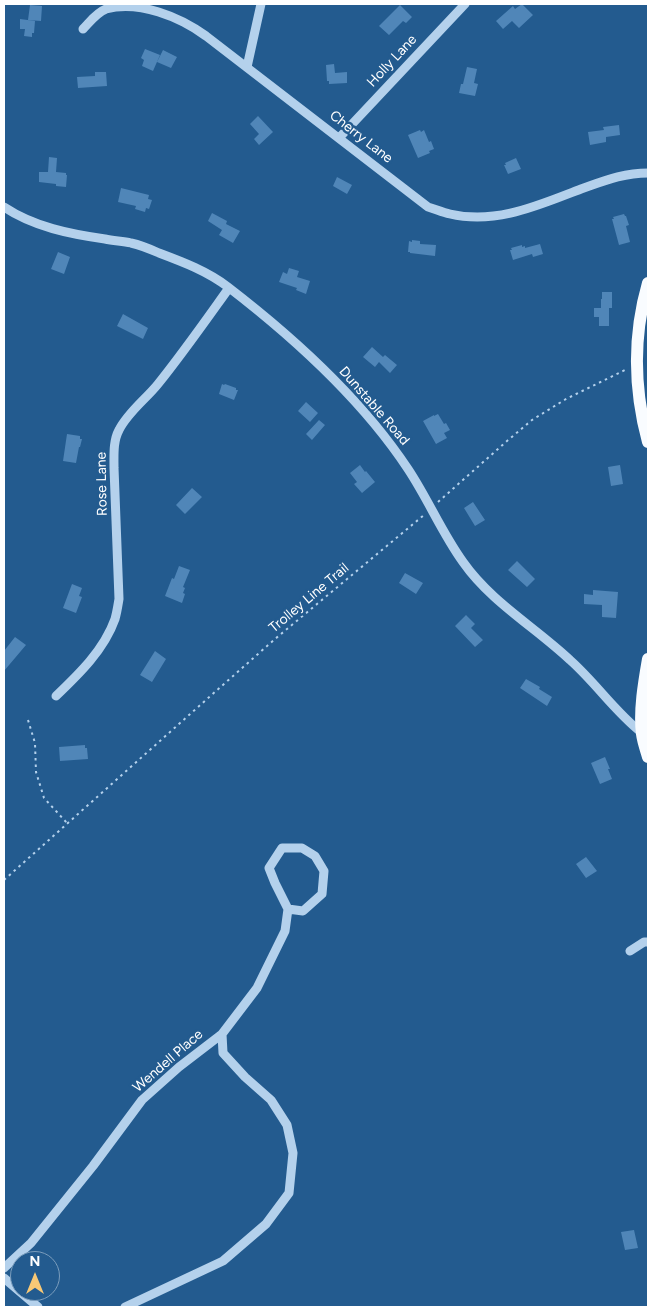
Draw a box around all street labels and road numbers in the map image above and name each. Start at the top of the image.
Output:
street label: Holly Lane [364,31,420,91]
street label: Cherry Lane [326,107,396,167]
street label: Dunstable Road [335,363,413,449]
street label: Rose Lane [93,452,111,516]
street label: Trolley Line Trail [266,560,352,636]
street label: Wendell Place [130,1026,206,1096]

